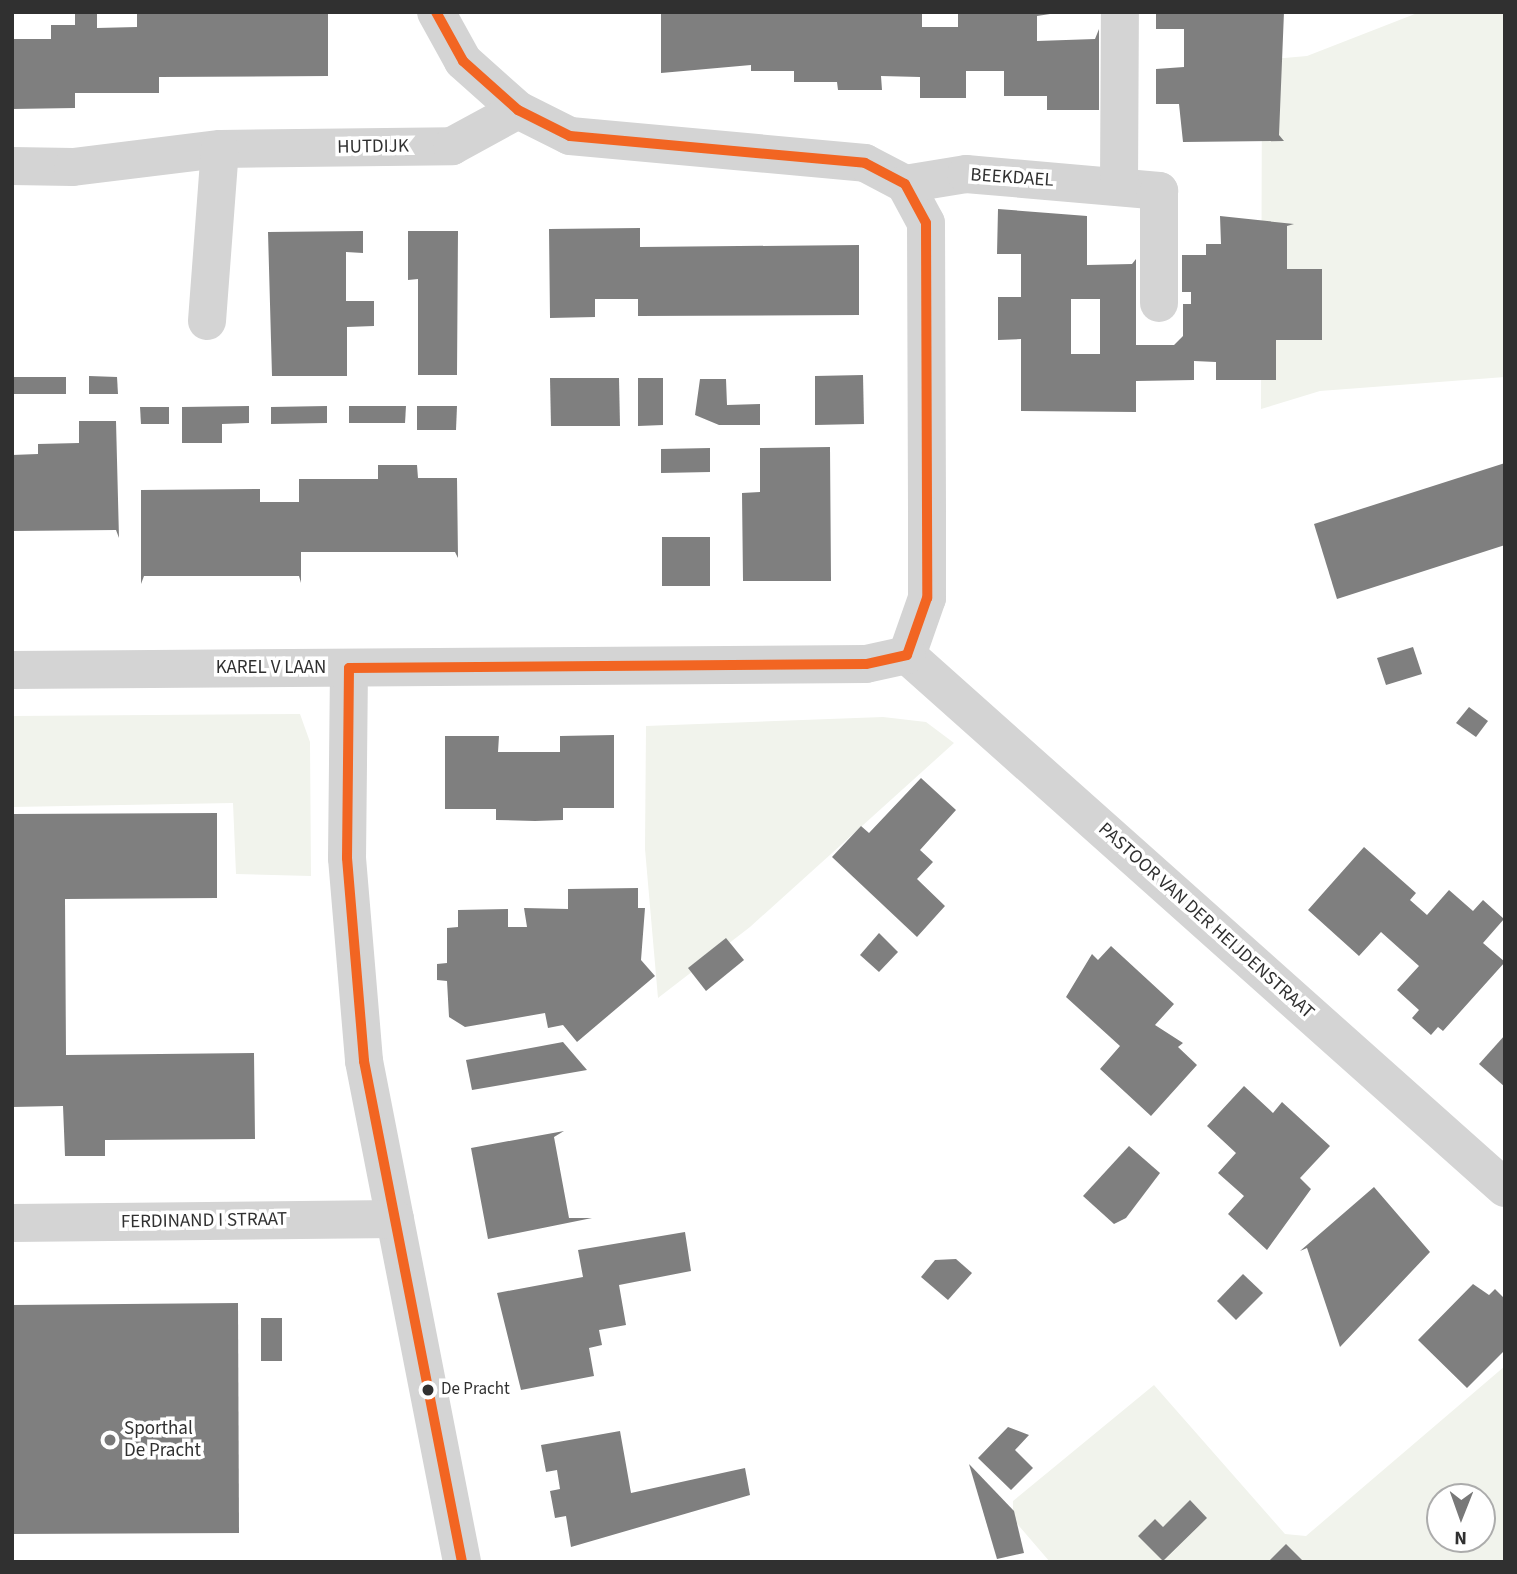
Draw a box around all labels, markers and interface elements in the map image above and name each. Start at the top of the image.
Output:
street label: HUTDIJK [337,135,409,159]
street label: BEEKDAEL [970,164,1054,192]
street label: KAREL V LAAN [216,657,326,679]
street label: PASTOOR VAN DER HEIJDENSTRAAT [1093,818,1319,1024]
street label: FERDINAND I STRAAT [121,1208,287,1234]
place label: De Pracht [441,1380,510,1400]
marker: De Pracht [421,1383,435,1397]
place label: Sporthal De Pracht [124,1418,201,1462]
marker: Sporthal De Pracht [102,1432,118,1448]
north arrow [1426,1483,1496,1553]
text: N [1454,1524,1467,1551]

